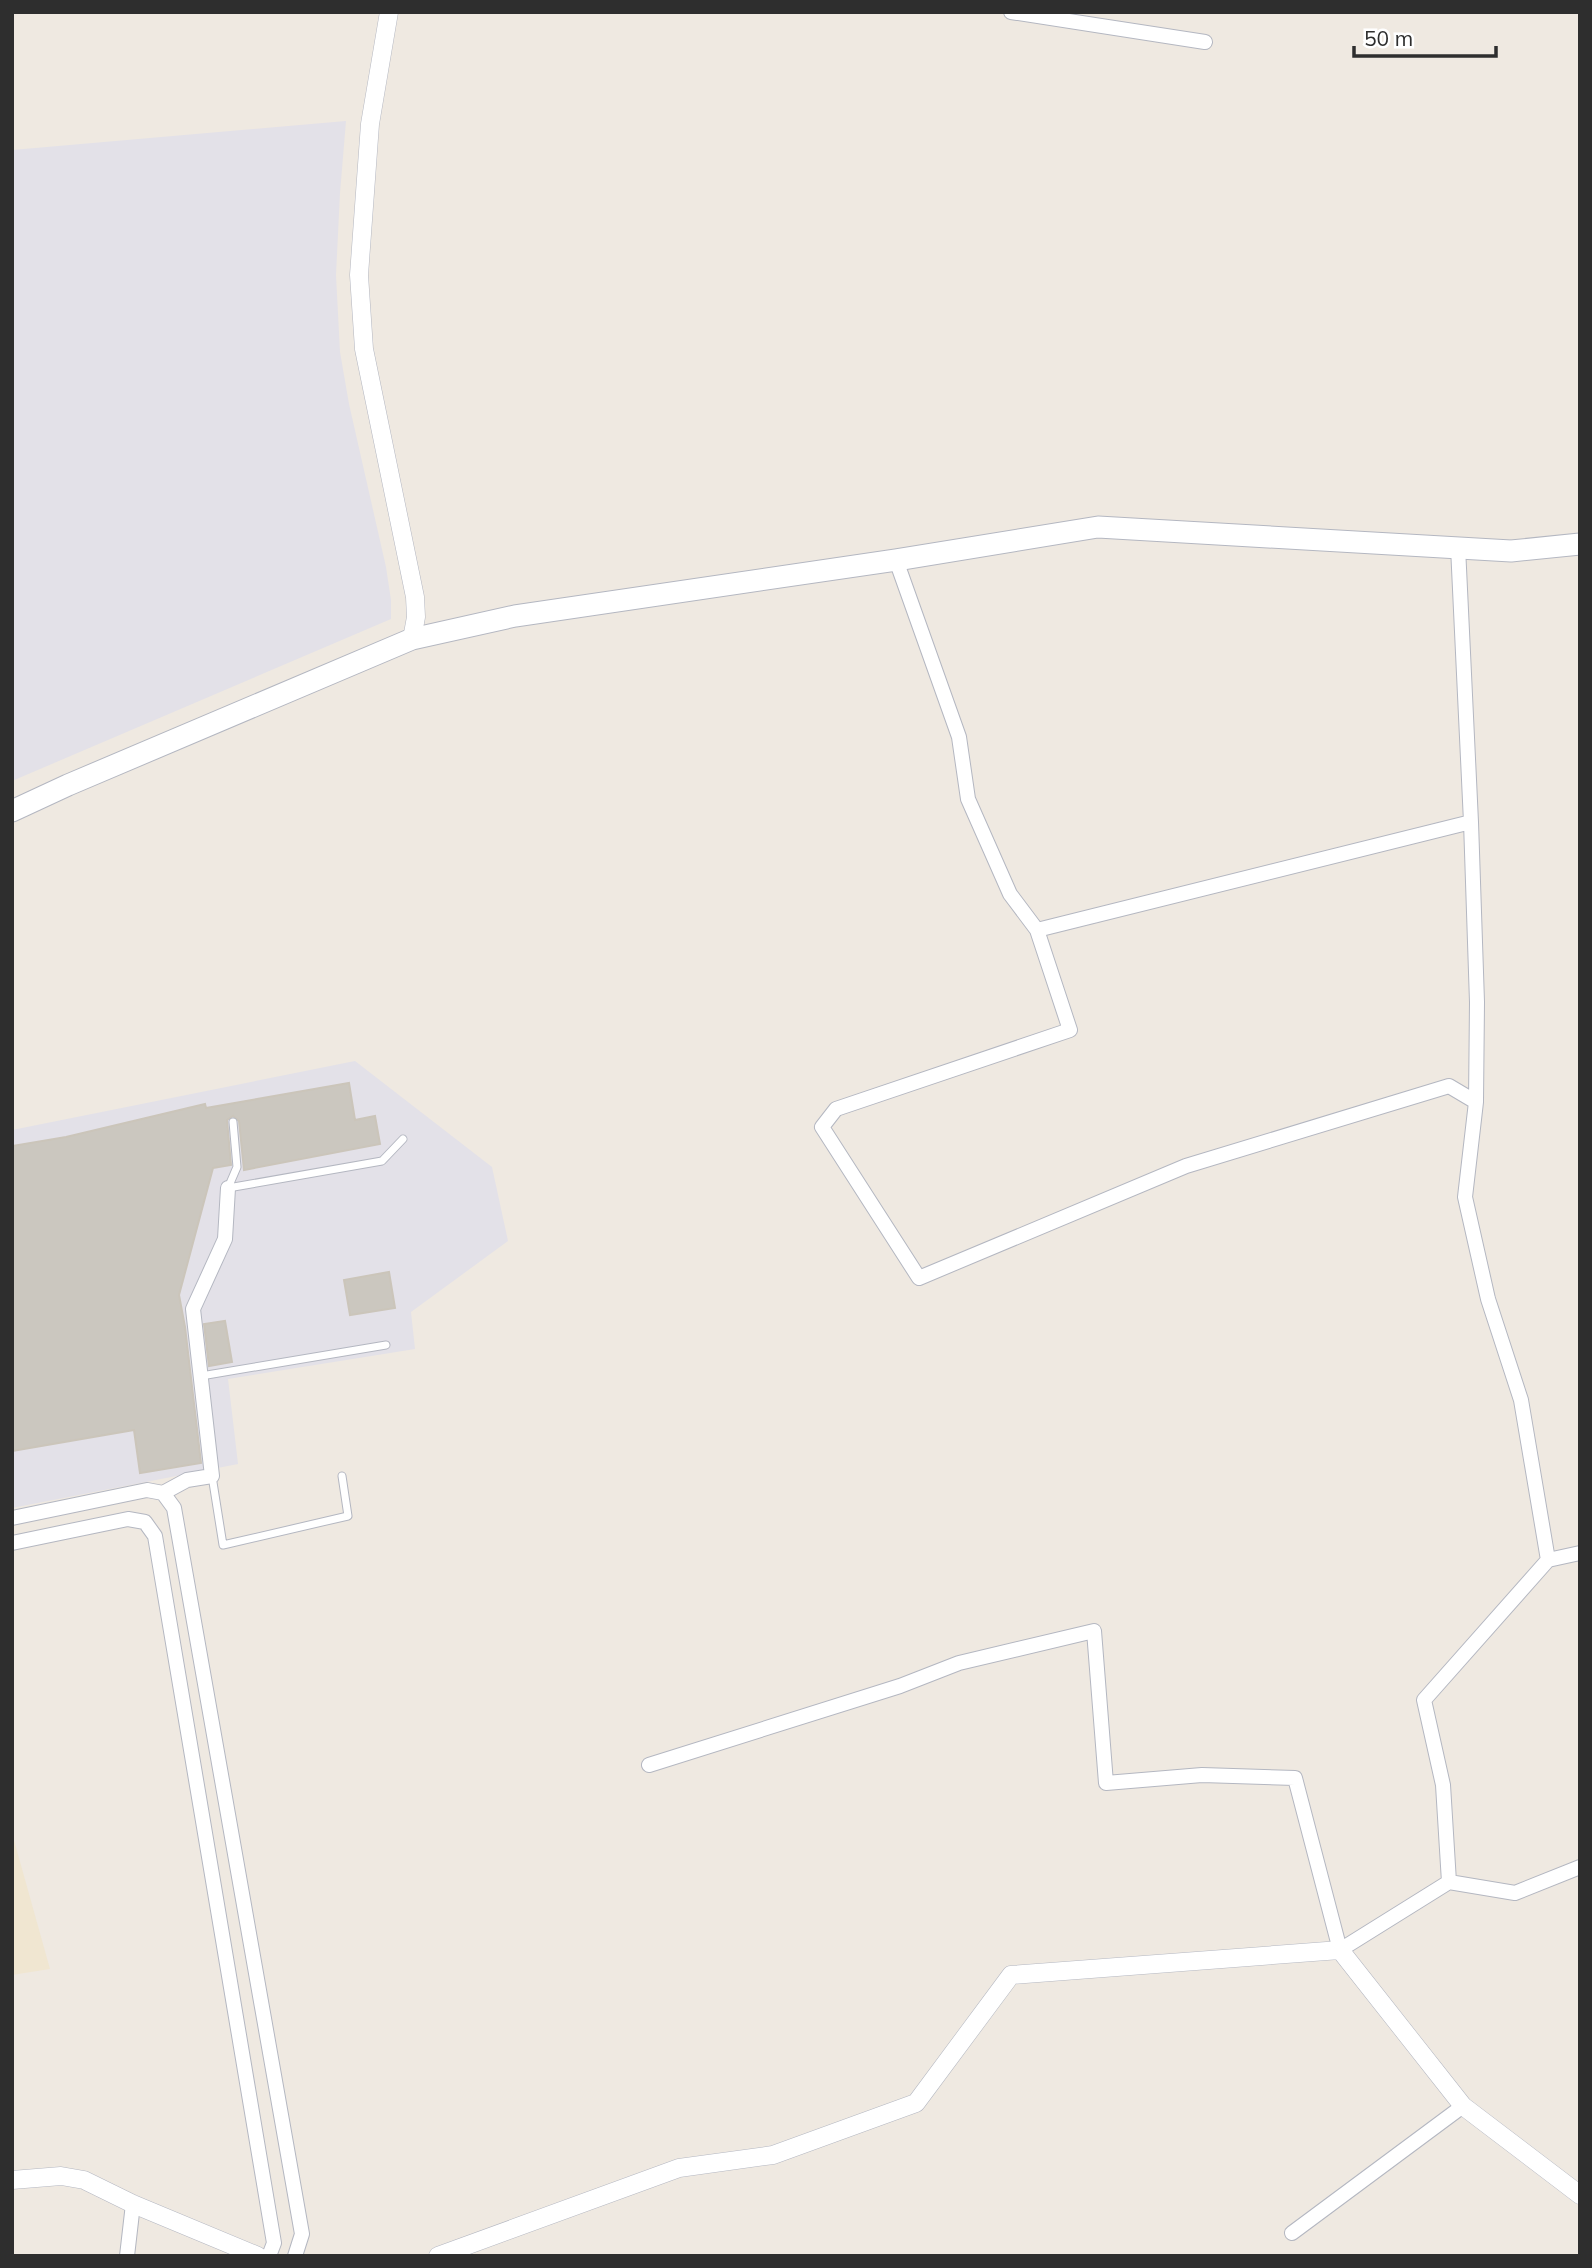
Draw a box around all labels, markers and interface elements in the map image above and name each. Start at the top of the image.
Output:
scale bar [1354,14,1496,58]
text: 50 m [1364,25,1413,51]

